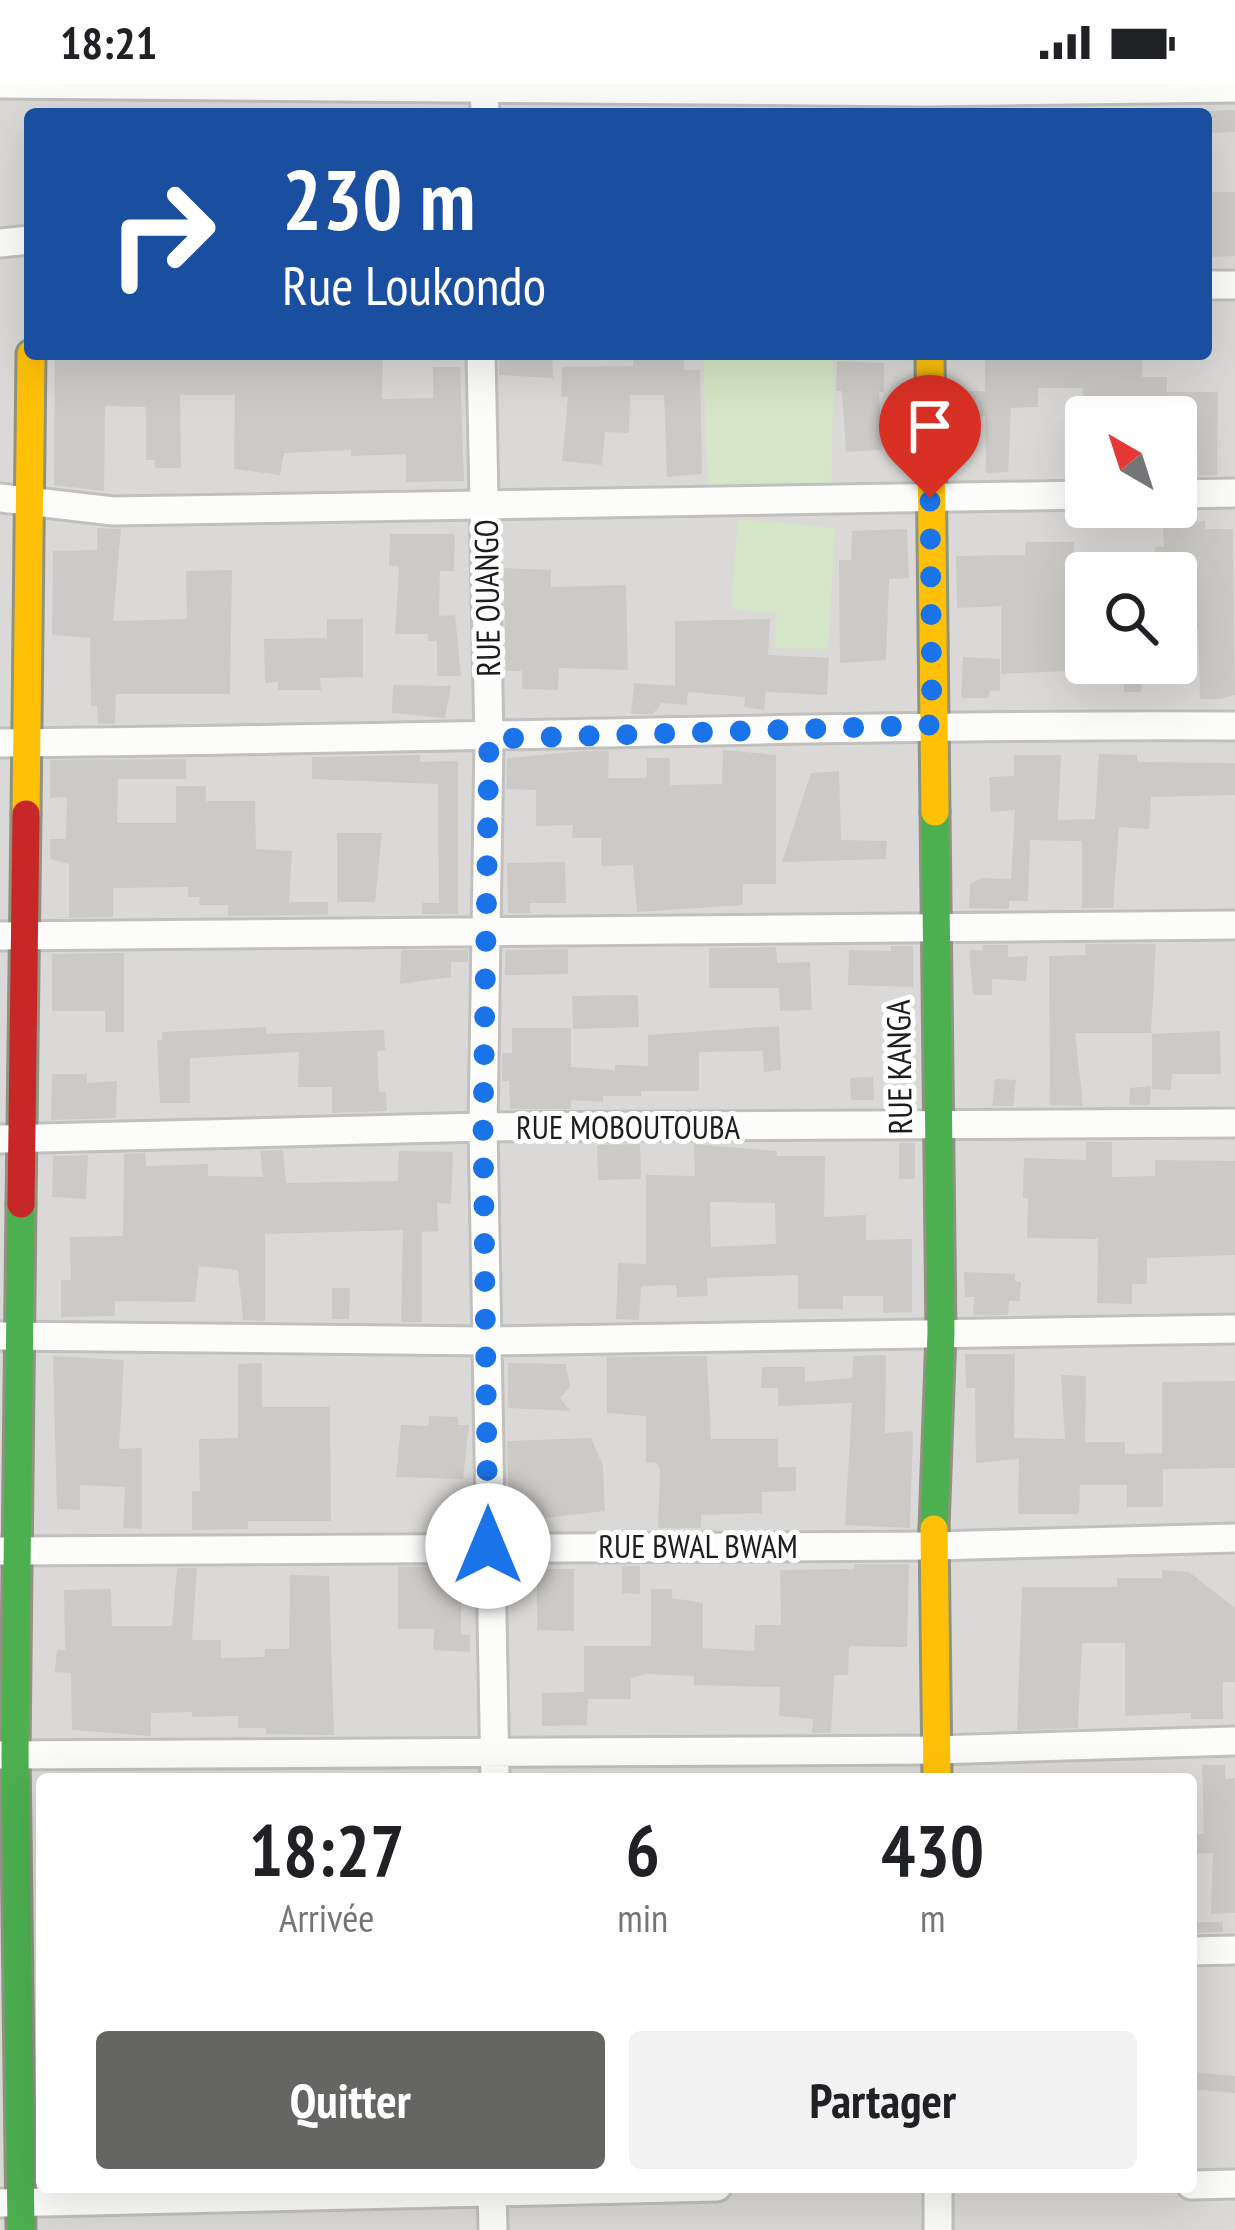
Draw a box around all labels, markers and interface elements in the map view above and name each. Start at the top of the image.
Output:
text: 18:21 [60,13,157,71]
text: 230 m [282,144,475,253]
icon: right [84,156,240,312]
text: Rue Loukondo [282,250,546,320]
pin [879,375,981,498]
icon: arrive [897,393,963,459]
north arrow [1065,396,1197,528]
map controls [1065,396,1197,684]
street label: RUE OUANGO [464,519,509,677]
button: search [1065,552,1197,684]
street label: RUE KANGA [876,999,921,1135]
street label: RUE MOBOUTOUBA [516,1105,740,1148]
position arrow [425,1483,551,1609]
street label: RUE BWAL BWAM [598,1524,798,1567]
text: 18:27 [249,1803,405,1896]
text: 6 [626,1803,660,1896]
text: 430 [881,1803,984,1896]
text: Arrivée [279,1892,374,1943]
text: min [617,1892,668,1943]
text: m [920,1892,945,1943]
button: Quitter [96,2031,605,2169]
button: Partager [629,2031,1137,2169]

